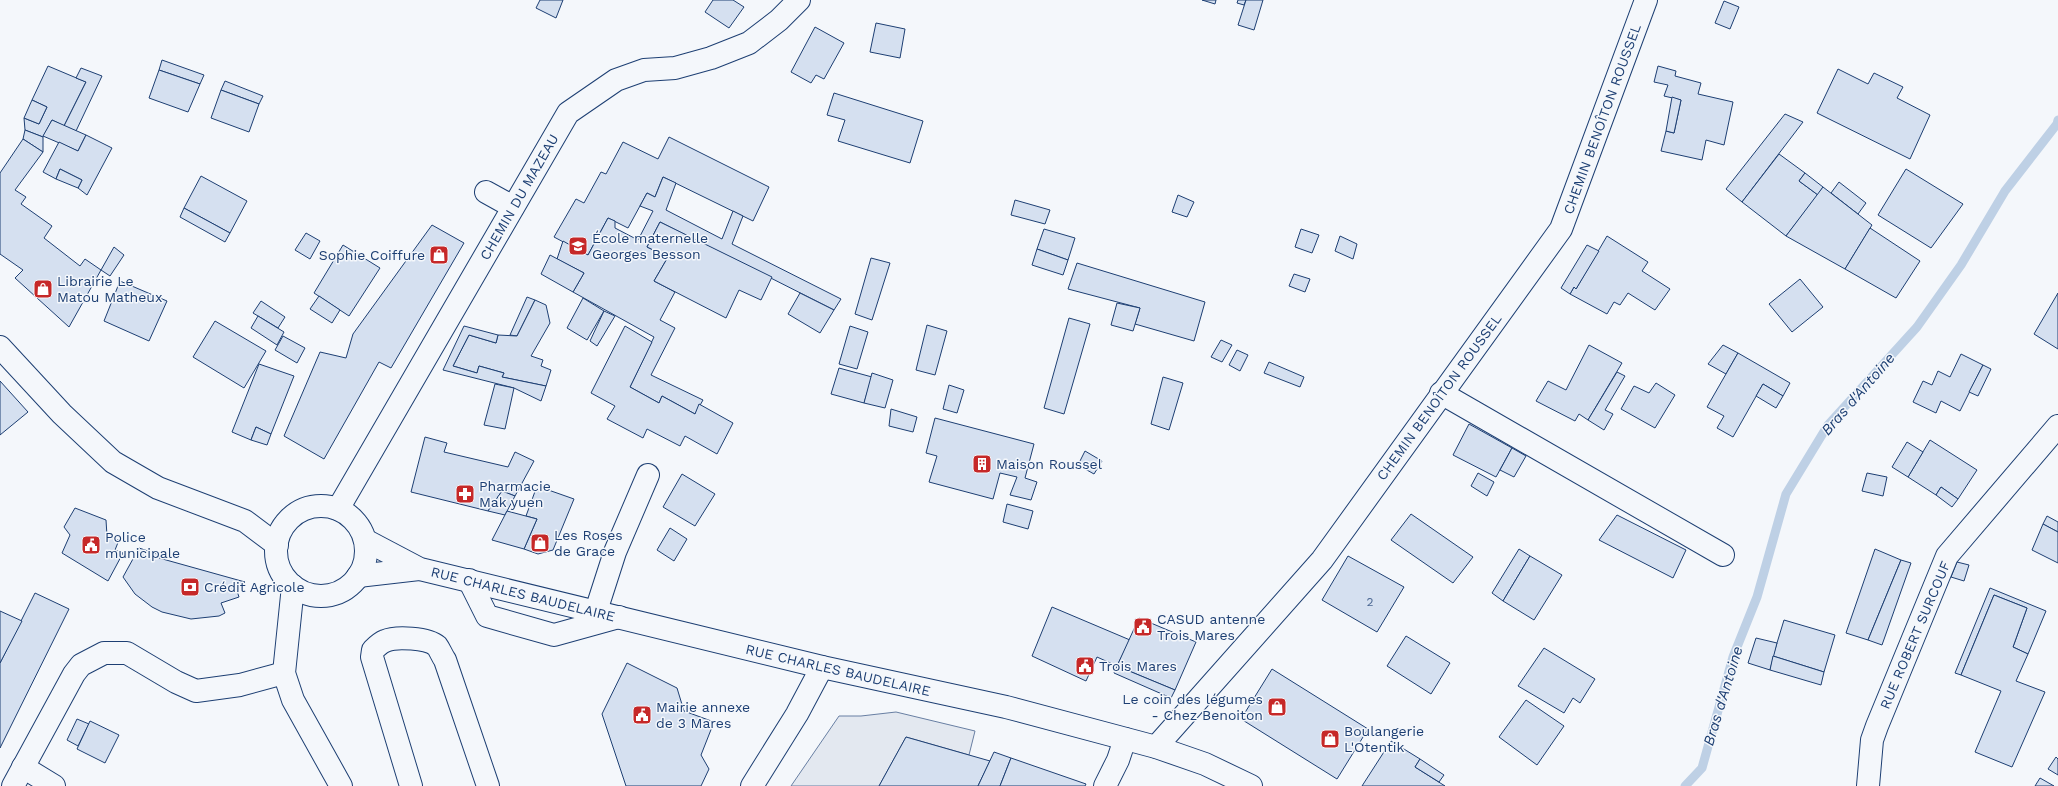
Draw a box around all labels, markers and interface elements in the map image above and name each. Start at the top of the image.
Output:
street label: CHEMIN BENOÎTON ROUSSEL [1560,22,1644,216]
street label: CHEMIN DU MAZEAU [476,131,562,263]
place label: École maternelle Georges Besson [592,230,708,262]
school or university icon: École maternelle Georges Besson [567,235,589,257]
shop icon: Sophie Coiffure [428,244,450,266]
place label: Sophie Coiffure [319,247,425,263]
place label: Librairie Le Matou Matheux [57,273,162,305]
shop icon: Librairie Le Matou Matheux [32,278,54,300]
street label: CHEMIN BENOÎTON ROUSSEL [1373,311,1505,483]
water label: Bras d'Antoine [1817,349,1899,439]
building icon: Maison Roussel [971,453,993,475]
place label: Maison Roussel [996,456,1103,472]
place label: Pharmacie Mak yuen [479,478,551,510]
pharmacy icon: Pharmacie Mak yuen [454,483,476,505]
place label: Les Roses de Grace [554,527,623,559]
place label: Police municipale [105,529,180,561]
shop icon: Les Roses de Grace [529,532,551,554]
public building icon: Police municipale [80,534,102,556]
street label: RUE ROBERT SURCOUF [1877,559,1953,711]
street label: RUE CHARLES BAUDELAIRE [429,563,617,625]
bank icon: Crédit Agricole [179,576,201,598]
place label: Crédit Agricole [204,579,304,595]
house number: 2 [1367,595,1374,609]
place label: CASUD antenne Trois Mares [1157,611,1265,643]
public building icon: CASUD antenne Trois Mares [1132,616,1154,638]
street label: RUE CHARLES BAUDELAIRE [744,641,932,699]
water label: Bras d'Antoine [1699,644,1747,748]
public building icon: Trois Mares [1074,655,1096,677]
place label: Trois Mares [1099,658,1177,674]
place label: Le coin des légumes - Chez Benoiton [1122,691,1263,723]
shop icon: Le coin des légumes - Chez Benoiton [1266,696,1288,718]
place label: Mairie annexe de 3 Mares [656,699,750,731]
public building icon: Mairie annexe de 3 Mares [631,704,653,726]
place label: Boulangerie L'Otentik [1344,723,1424,755]
shop icon: Boulangerie L'Otentik [1319,728,1341,750]

